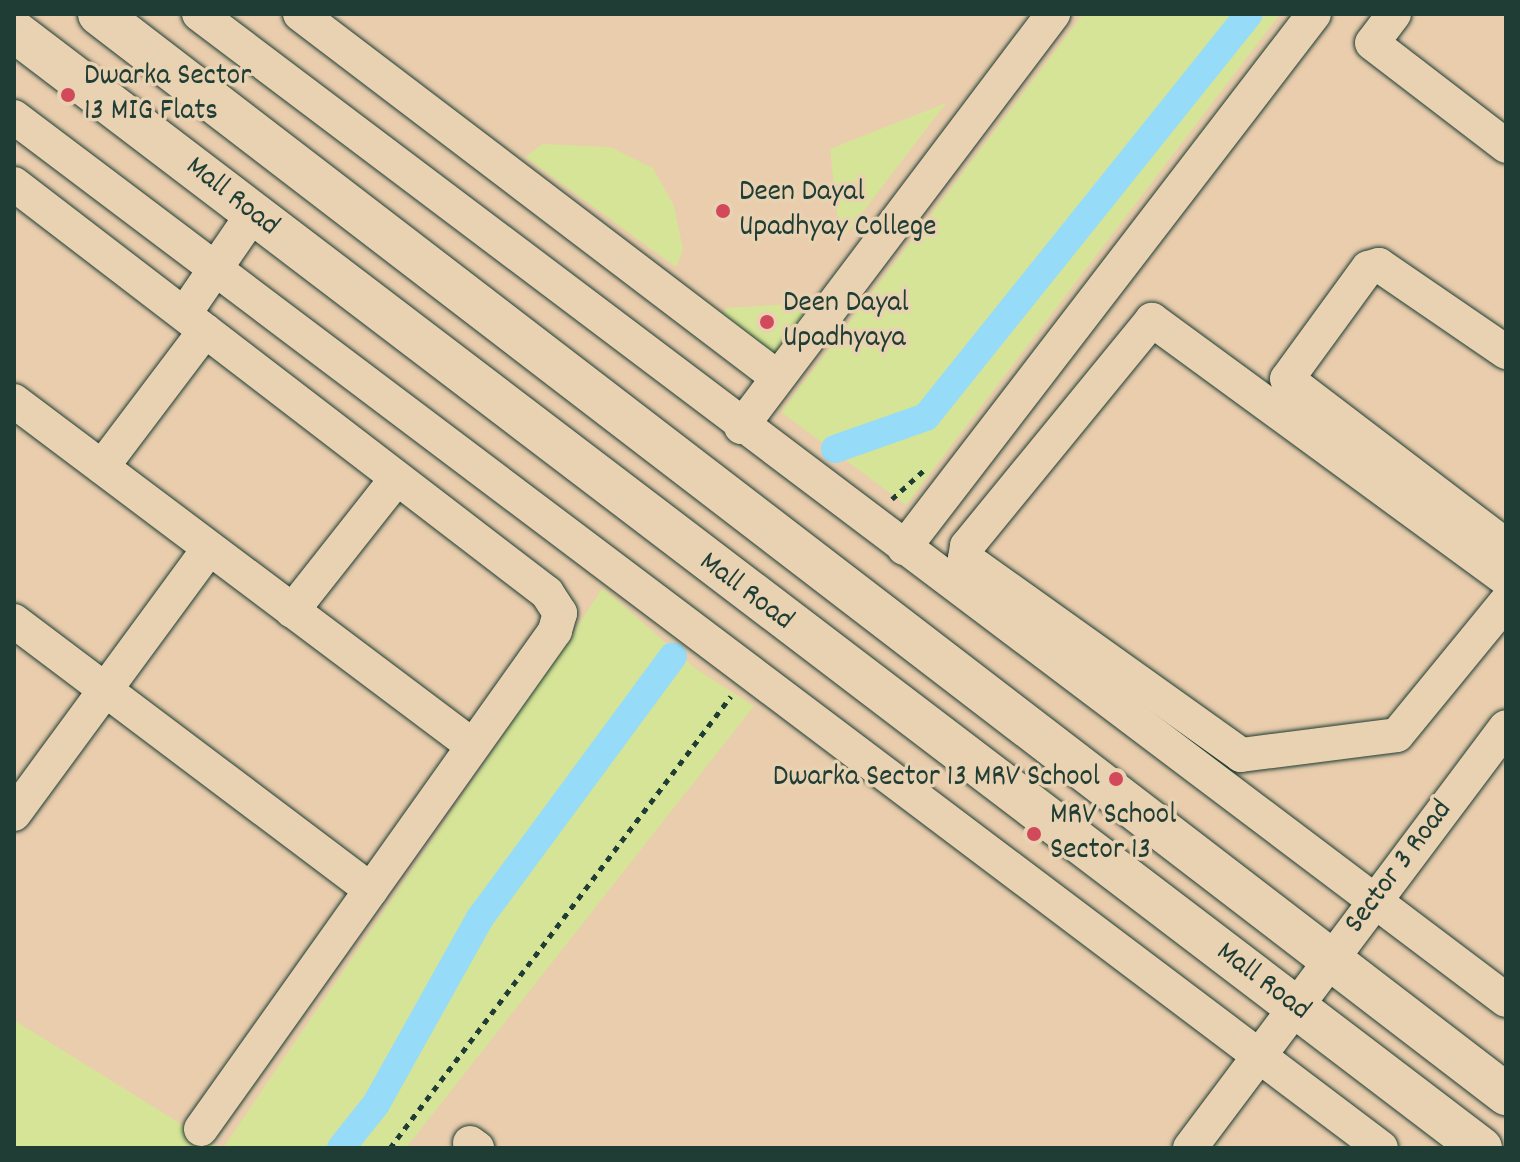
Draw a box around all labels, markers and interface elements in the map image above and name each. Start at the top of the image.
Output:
place label: Dwarka Sector 13 MIG Flats [84,60,251,130]
marker: Dwarka Sector 13 MIG Flats [59,86,77,104]
street label: Mall Road [177,150,285,246]
place label: Deen Dayal Upadhyay College [739,176,936,246]
marker: Deen Dayal Upadhyay College [714,202,732,220]
place label: Deen Dayal Upadhyaya [783,287,909,358]
marker: Deen Dayal Upadhyaya [758,313,776,331]
street label: Mall Road [691,546,799,640]
place label: Dwarka Sector 13 MRV School [773,761,1100,797]
marker: Dwarka Sector 13 MRV School [1107,770,1125,788]
street label: Sector 3 Road [1338,794,1462,942]
place label: MRV School Sector 13 [1050,799,1176,870]
marker: MRV School Sector 13 [1025,825,1043,843]
street label: Mall Road [1208,936,1316,1030]

